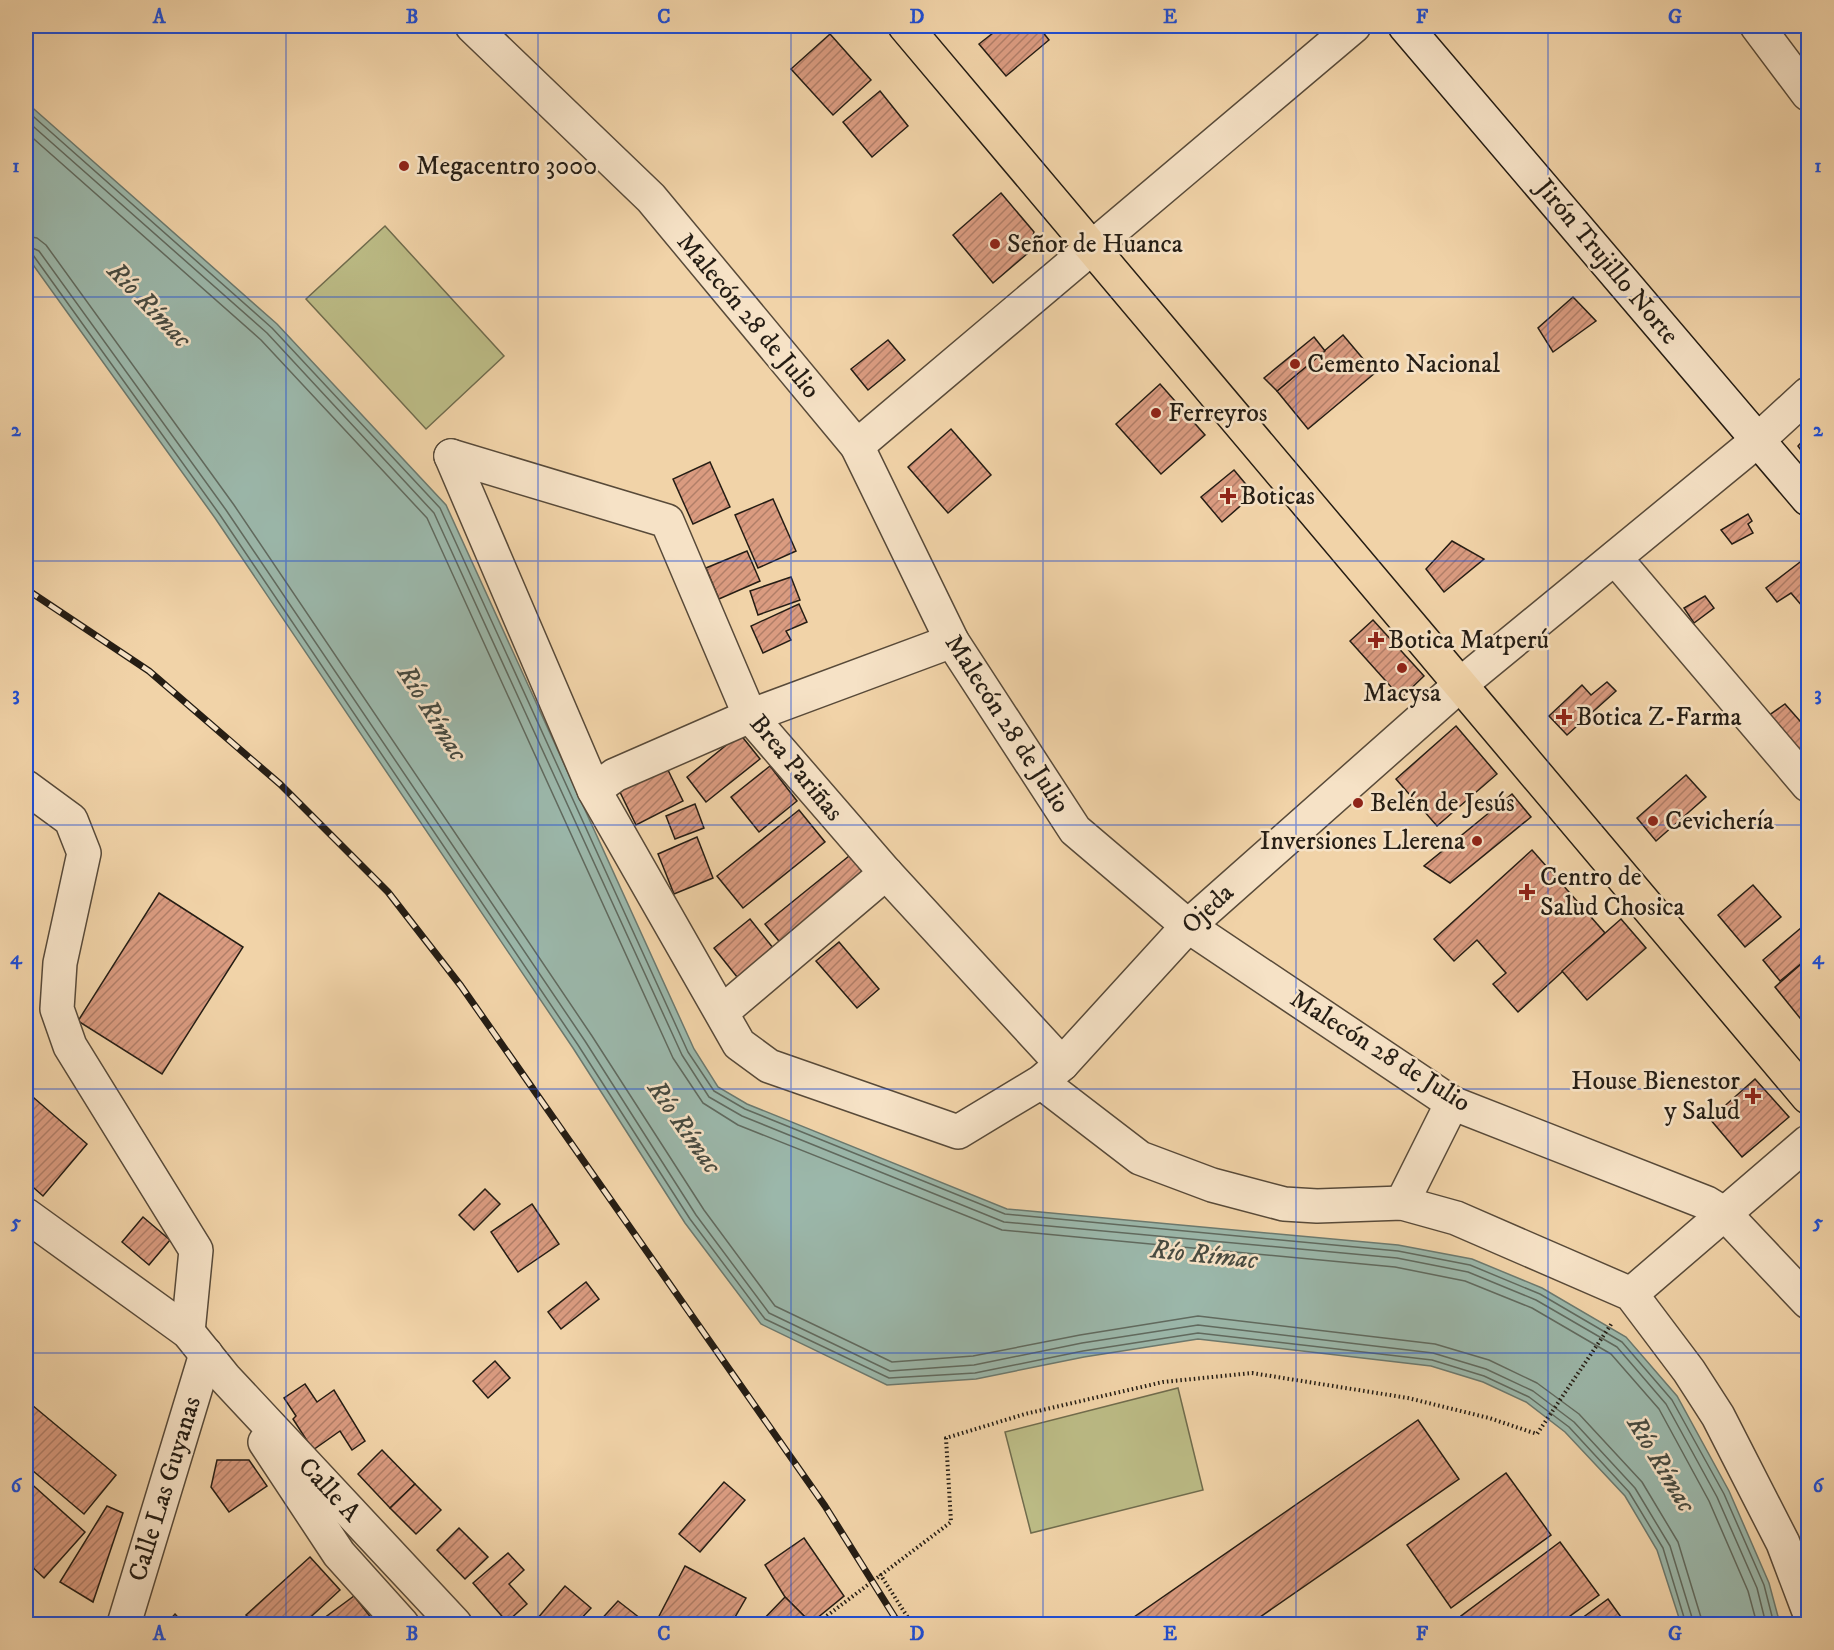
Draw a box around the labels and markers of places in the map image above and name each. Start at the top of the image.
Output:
place label: Megacentro 3000 [416,150,597,183]
marker: Megacentro 3000 [397,159,411,173]
place label: Señor de Huanca [1007,228,1183,261]
marker: Señor de Huanca [988,237,1002,251]
place label: Cemento Nacional [1307,348,1500,381]
marker: Cemento Nacional [1288,357,1302,371]
place label: Ferreyros [1168,397,1268,430]
marker: Ferreyros [1149,406,1163,420]
place label: Boticas [1240,480,1315,513]
marker: Boticas [1221,489,1235,503]
place label: Botica Matperú [1388,624,1549,657]
marker: Botica Matperú [1369,633,1383,647]
marker: Macysa [1395,661,1409,675]
place label: Macysa [1363,677,1441,710]
place label: Botica Z-Farma [1576,701,1742,734]
marker: Botica Z-Farma [1557,710,1571,724]
place label: Belén de Jesús [1370,787,1515,820]
marker: Belén de Jesús [1351,796,1365,810]
place label: Cevichería [1665,805,1774,838]
marker: Cevichería [1646,814,1660,828]
place label: Inversiones Llerena [1260,825,1465,858]
marker: Inversiones Llerena [1470,834,1484,848]
place label: Centro de Salud Chosica [1540,861,1685,924]
marker: Centro de Salud Chosica [1518,883,1536,901]
place label: House Bienestor y Salud [1571,1065,1740,1128]
marker: House Bienestor y Salud [1744,1087,1762,1105]

